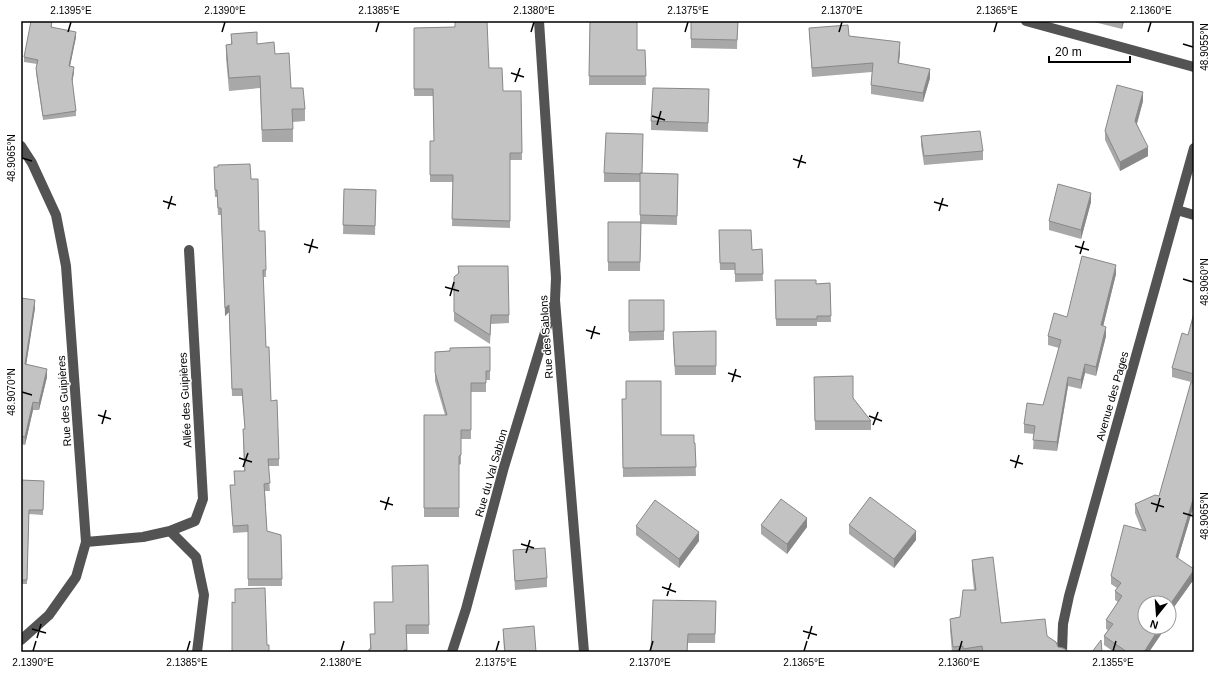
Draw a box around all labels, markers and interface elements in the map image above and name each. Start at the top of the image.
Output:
text: 2.1395°E [50,5,92,16]
text: 2.1390°E [204,5,246,16]
text: 2.1385°E [358,5,400,16]
text: 2.1380°E [513,5,555,16]
text: 2.1375°E [667,5,709,16]
text: 2.1370°E [821,5,863,16]
text: 2.1365°E [976,5,1018,16]
text: 2.1360°E [1130,5,1172,16]
text: 48.9055°N [1199,23,1210,71]
scale bar [1049,38,1130,64]
text: 20 m [1055,45,1082,59]
text: 48.9065°N [6,134,17,182]
text: 48.9060°N [1199,258,1210,306]
street label: Rue des Sablons [537,294,555,379]
street label: Avenue des Pages [1094,350,1131,442]
street label: Allée des Guipières [176,352,193,448]
street label: Rue des Guipières [55,355,73,447]
text: 48.9070°N [6,368,17,416]
street label: Rue du Val Sablon [473,428,509,518]
text: 48.9065°N [1199,492,1210,540]
north arrow [1137,595,1177,635]
text: N [1148,618,1160,631]
text: 2.1390°E [12,657,54,668]
text: 2.1385°E [166,657,208,668]
text: 2.1380°E [320,657,362,668]
text: 2.1375°E [475,657,517,668]
text: 2.1370°E [629,657,671,668]
text: 2.1365°E [783,657,825,668]
text: 2.1360°E [938,657,980,668]
text: 2.1355°E [1092,657,1134,668]

